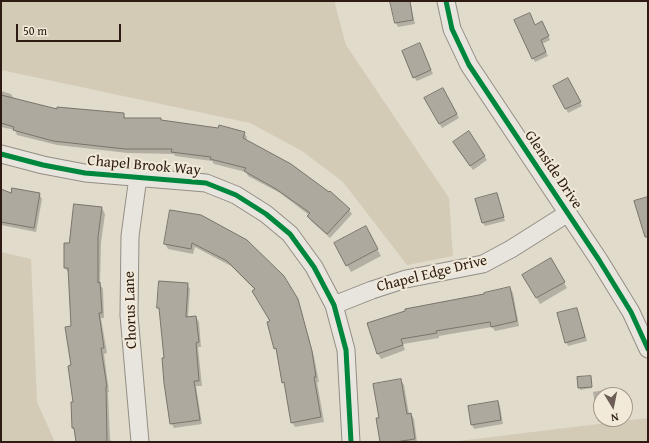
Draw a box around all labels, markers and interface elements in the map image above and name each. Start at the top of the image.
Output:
scale bar [18,16,123,42]
text: 50 m [23,22,47,39]
street label: Glenside Drive [520,127,586,213]
street label: Chapel Brook Way [87,152,201,180]
street label: Chapel Edge Drive [375,252,489,296]
street label: Chorus Lane [121,271,141,349]
north arrow [593,387,633,427]
text: N [610,409,620,426]

